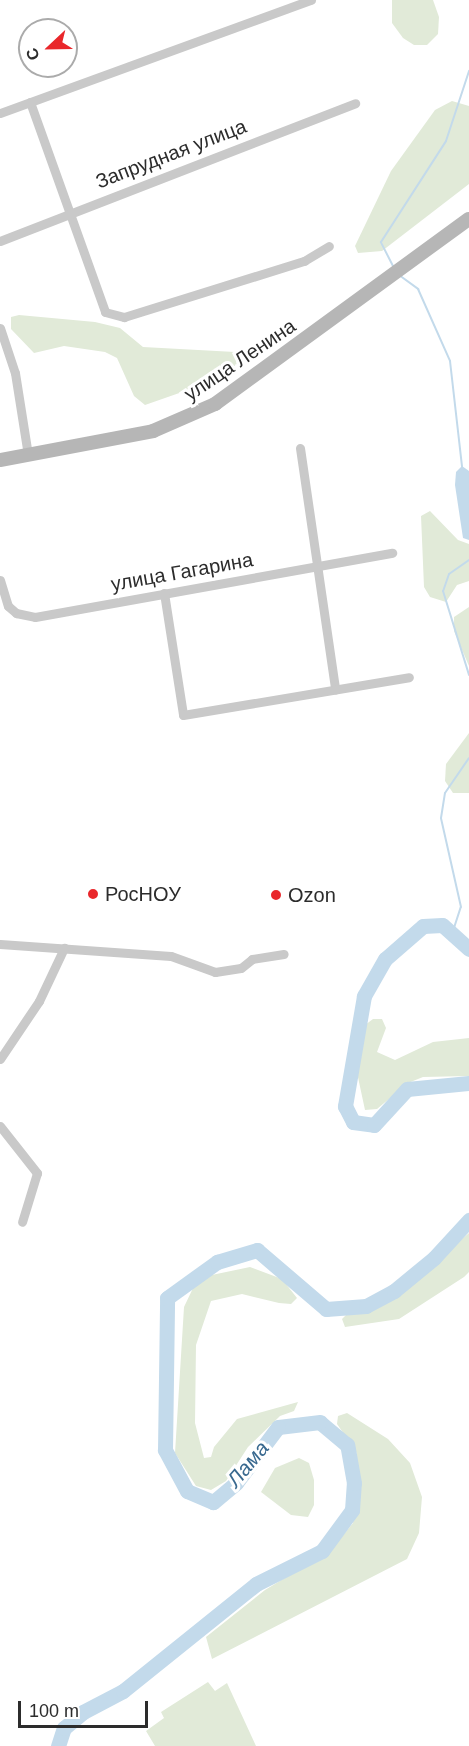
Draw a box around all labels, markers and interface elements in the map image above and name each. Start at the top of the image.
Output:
north arrow [18,18,78,78]
text: С [23,46,43,63]
street label: Запрудная улица [92,114,250,194]
street label: улица Ленина [180,314,300,406]
street label: улица Гагарина [109,548,255,596]
place label: РосНОУ [105,882,181,906]
place label: Ozon [288,883,336,907]
marker: РосНОУ [86,887,100,901]
marker: Ozon [269,888,283,902]
water label: Лама [222,1436,274,1492]
scale bar [21,1689,152,1727]
text: 100 m [29,1701,79,1721]

